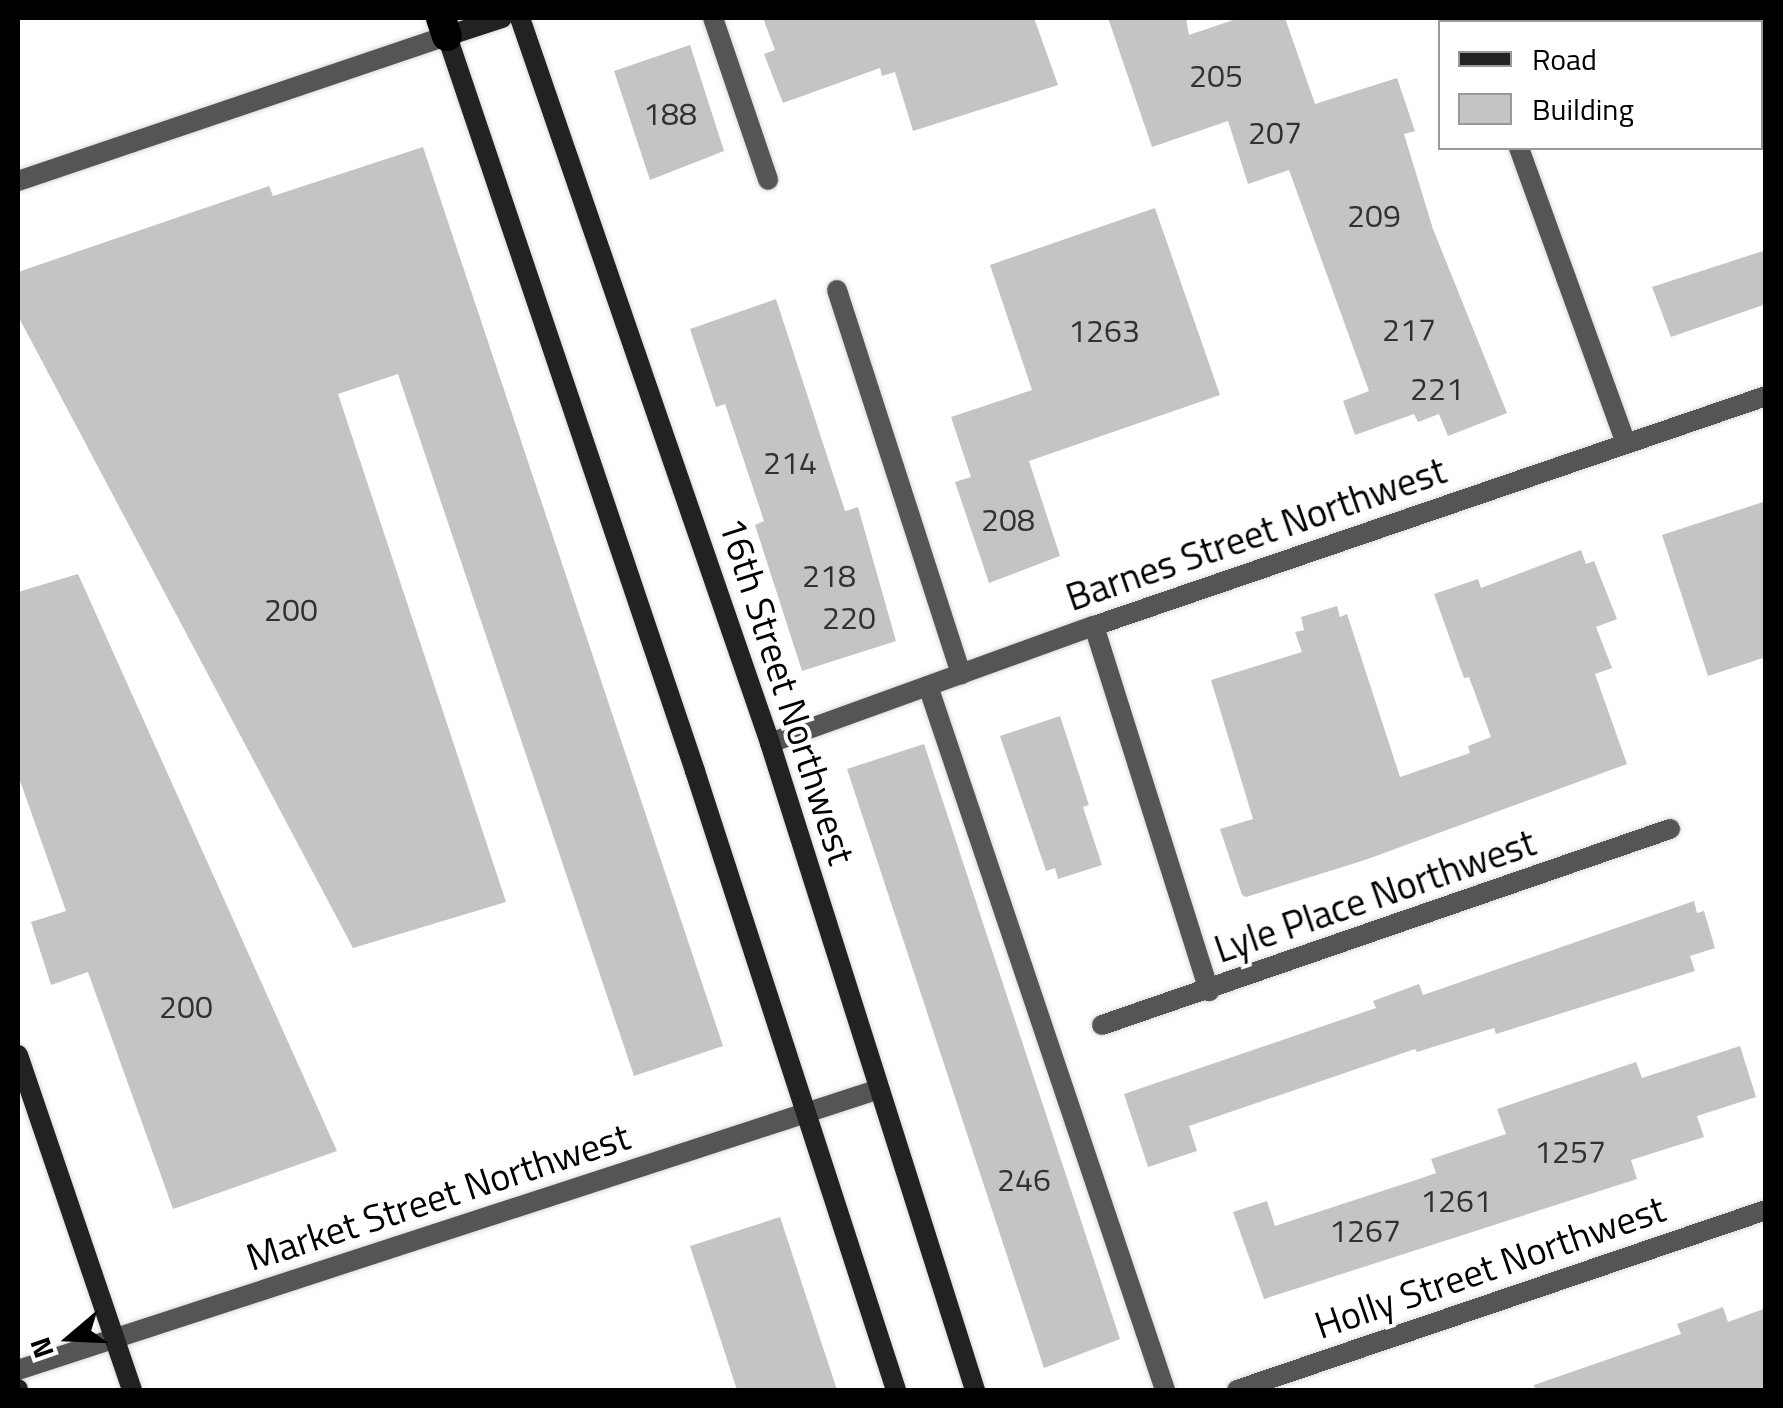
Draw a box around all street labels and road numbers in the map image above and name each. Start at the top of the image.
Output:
street label: Barnes Street Northwest [1060,448,1452,620]
street label: 16th Street Northwest [709,512,865,870]
street label: Lyle Place Northwest [1208,820,1542,972]
street label: Market Street Northwest [241,1113,635,1281]
street label: Holly Street Northwest [1309,1186,1671,1348]

